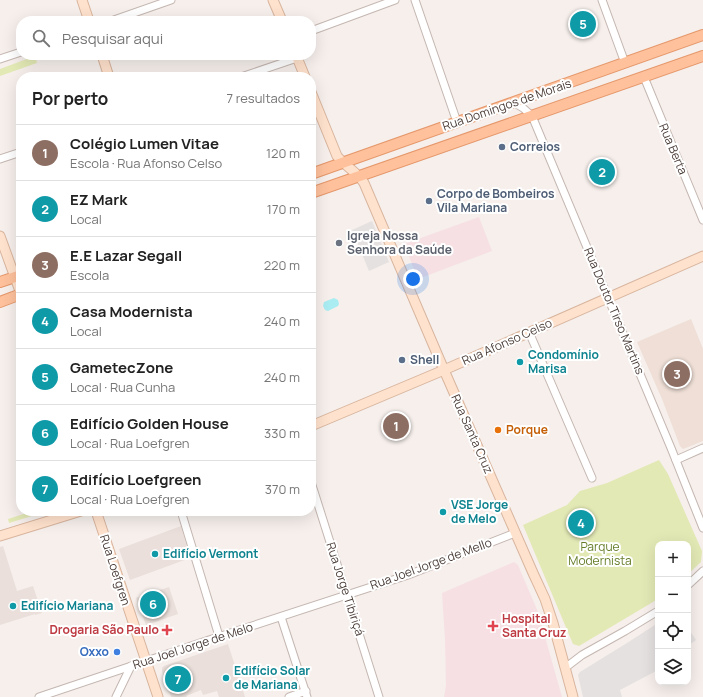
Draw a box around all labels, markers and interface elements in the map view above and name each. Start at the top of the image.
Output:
pin: 5 [570,9,596,39]
search box [16,16,316,60]
icon: search [30,27,52,49]
text: Pesquisar aqui [62,28,163,49]
street label: Rua Domingos de Morais [440,74,574,135]
text: Por perto [32,87,108,110]
text: 7 resultados [227,89,300,107]
street label: Rua Berta [655,121,692,177]
text: Colégio Lumen Vitae [70,133,219,154]
place label: Correios [510,138,561,155]
marker: Correios [497,142,507,152]
text: 1 [42,144,48,162]
text: 120 m [266,144,300,162]
text: Escola · Rua Afonso Celso [70,154,222,172]
pin: 2 [589,157,615,187]
place label: Corpo de Bombeiros Vila Mariana [437,185,555,216]
text: EZ Mark [70,189,127,210]
marker: Corpo de Bombeiros Vila Mariana [424,196,434,206]
text: 2 [41,200,49,218]
text: 170 m [267,200,300,218]
text: Local [70,210,102,228]
place label: Igreja Nossa Senhora da Saúde [347,227,452,258]
marker: Igreja Nossa Senhora da Saúde [334,238,344,248]
text: E.E Lazar Segall [70,245,182,266]
street label: Rua Doutor Tirso Martins [580,245,649,377]
text: 3 [41,256,49,274]
text: 220 m [264,256,300,274]
text: Escola [70,266,109,284]
your location [403,269,423,289]
text: Casa Modernista [70,301,193,322]
text: 4 [41,312,49,330]
text: 240 m [264,312,300,330]
street label: Rua Afonso Celso [459,314,555,369]
text: Local [70,322,102,340]
place label: Condomínio Marisa [528,346,599,377]
place label: Shell [410,351,439,368]
marker: Shell [397,355,407,365]
text: GametecZone [70,357,173,378]
marker: Condomínio Marisa [515,357,525,367]
pin: 3 [664,359,690,389]
text: 5 [41,368,49,386]
text: 240 m [264,368,300,386]
text: Local · Rua Cunha [70,378,175,396]
street label: Rua Santa Cruz [447,391,498,476]
pin: 1 [383,411,409,441]
text: Edifício Golden House [70,413,229,434]
place label: Porque [506,421,548,438]
text: 6 [41,424,49,442]
text: 330 m [264,424,300,442]
marker: Porque [493,425,503,435]
text: Local · Rua Loefgren [70,434,190,452]
text: Edifício Loefgreen [70,469,202,490]
text: 7 [42,480,48,498]
text: 370 m [265,480,300,498]
text: Local · Rua Loefgren [70,490,190,508]
place label: VSE Jorge de Melo [451,496,508,527]
marker: VSE Jorge de Melo [438,507,448,517]
pin: 4 [568,508,594,538]
street label: Rua Loefgren [96,532,135,607]
street label: Rua Joel Jorge de Mello [368,534,494,593]
park label: Parque Modernista [568,538,632,569]
street label: Rua Jorge Tibiriçá [322,540,369,638]
map controls [655,541,691,685]
button: + [655,541,691,577]
place label: Edifício Vermont [163,545,259,562]
marker: Edifício Vermont [150,549,160,559]
button: − [655,577,691,613]
pin: 6 [140,589,166,619]
place label: Edifício Mariana [21,597,114,614]
marker: Edifício Mariana [8,601,18,611]
place label: Hospital Santa Cruz [502,610,566,641]
button: locate [655,613,691,649]
street label: Rua Joel Jorge de Melo [131,618,255,673]
marker: Hospital Santa Cruz [487,620,499,632]
place label: Drogaria São Paulo [49,621,159,638]
marker: Drogaria São Paulo [162,625,172,635]
place label: Oxxo [80,643,109,660]
marker: Oxxo [112,647,122,657]
button: layers [655,649,691,685]
place label: Edifício Solar de Mariana [234,662,310,693]
pin: 7 [165,664,191,694]
marker: Edifício Solar de Mariana [221,673,231,683]

